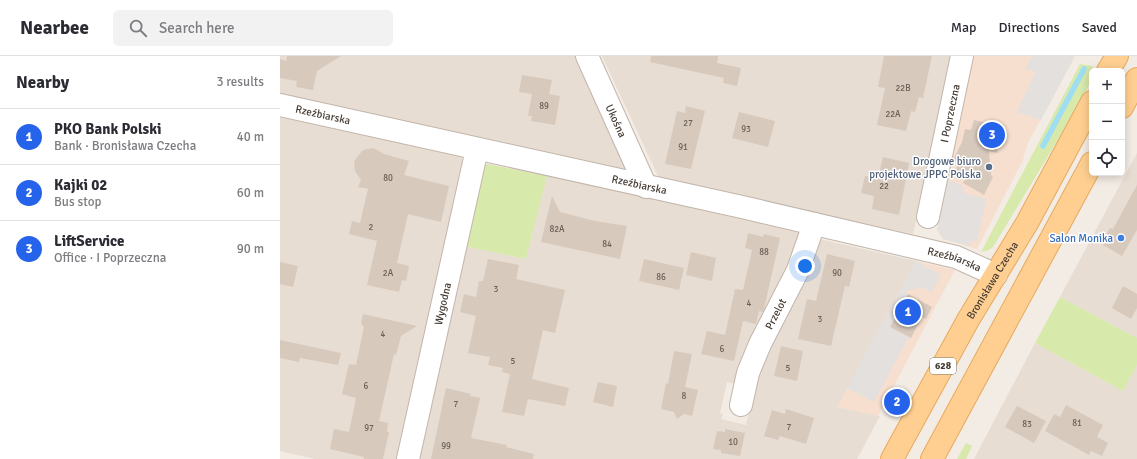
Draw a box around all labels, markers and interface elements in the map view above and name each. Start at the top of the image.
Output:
search box [113,10,393,46]
text: Nearbee [20,16,89,40]
icon: search [127,17,149,39]
text: Search here [159,19,235,37]
text: Map [951,19,977,36]
text: Directions [999,19,1060,36]
text: Saved [1082,19,1117,36]
map controls [1089,68,1125,176]
button: + [1089,68,1125,104]
text: Nearby [16,72,69,93]
text: 3 results [216,74,264,90]
house number: 22B [895,83,911,94]
street label: I Poprzeczna [937,83,962,144]
house number: 89 [539,101,549,112]
street label: Rzeźbiarska [294,102,352,127]
street label: Ukośna [603,102,629,140]
button: − [1089,104,1125,140]
house number: 22A [885,109,901,120]
house number: 27 [683,118,693,129]
text: PKO Bank Polski [54,120,162,138]
pin: 3 [979,120,1005,150]
house number: 93 [741,124,751,135]
text: 1 [25,129,33,145]
text: 40 m [237,129,264,145]
text: Bank · Bronisława Czecha [54,138,196,154]
button: locate [1089,140,1125,176]
house number: 91 [678,142,688,153]
place label: Drogowe biuro projektowe JPPC Polska [869,155,981,181]
marker: Drogowe biuro projektowe JPPC Polska [984,162,994,172]
street label: Rzeźbiarska [611,172,669,197]
house number: 80 [383,173,393,184]
text: Kajki 02 [54,176,107,194]
house number: 22 [879,181,889,192]
text: 2 [25,185,33,201]
text: 60 m [237,185,264,201]
text: Bus stop [54,194,101,210]
house number: 2 [369,222,374,233]
house number: 82A [549,224,565,235]
text: LiftService [54,232,124,250]
place label: Salon Monika [1049,232,1113,245]
marker: Salon Monika [1116,233,1126,243]
house number: 84 [602,239,612,250]
street label: Bronisława Czecha [964,239,1021,321]
text: 3 [25,241,33,257]
text: 90 m [237,241,264,257]
street label: Rzeźbiarska [926,244,984,274]
house number: 88 [759,247,769,258]
text: Office · I Poprzeczna [54,250,166,266]
your location [795,256,815,276]
house number: 2A [383,268,394,279]
house number: 90 [832,268,842,279]
house number: 86 [656,272,666,283]
street label: Wygodna [431,281,454,326]
house number: 3 [494,284,499,295]
street label: Przelot [762,296,789,332]
pin: 1 [895,297,921,327]
house number: 4 [747,298,752,309]
house number: 3 [818,314,823,325]
house number: 4 [381,329,386,340]
house number: 6 [720,344,725,355]
house number: 5 [511,356,516,367]
road number: 628 [930,358,956,374]
house number: 5 [786,363,791,374]
house number: 6 [364,381,369,392]
pin: 2 [884,387,910,417]
house number: 8 [682,391,687,402]
house number: 7 [454,399,459,410]
house number: 81 [1072,418,1082,429]
house number: 83 [1022,419,1032,430]
house number: 7 [787,422,792,433]
house number: 97 [364,423,374,434]
house number: 10 [728,437,738,448]
house number: 99 [441,441,451,452]

